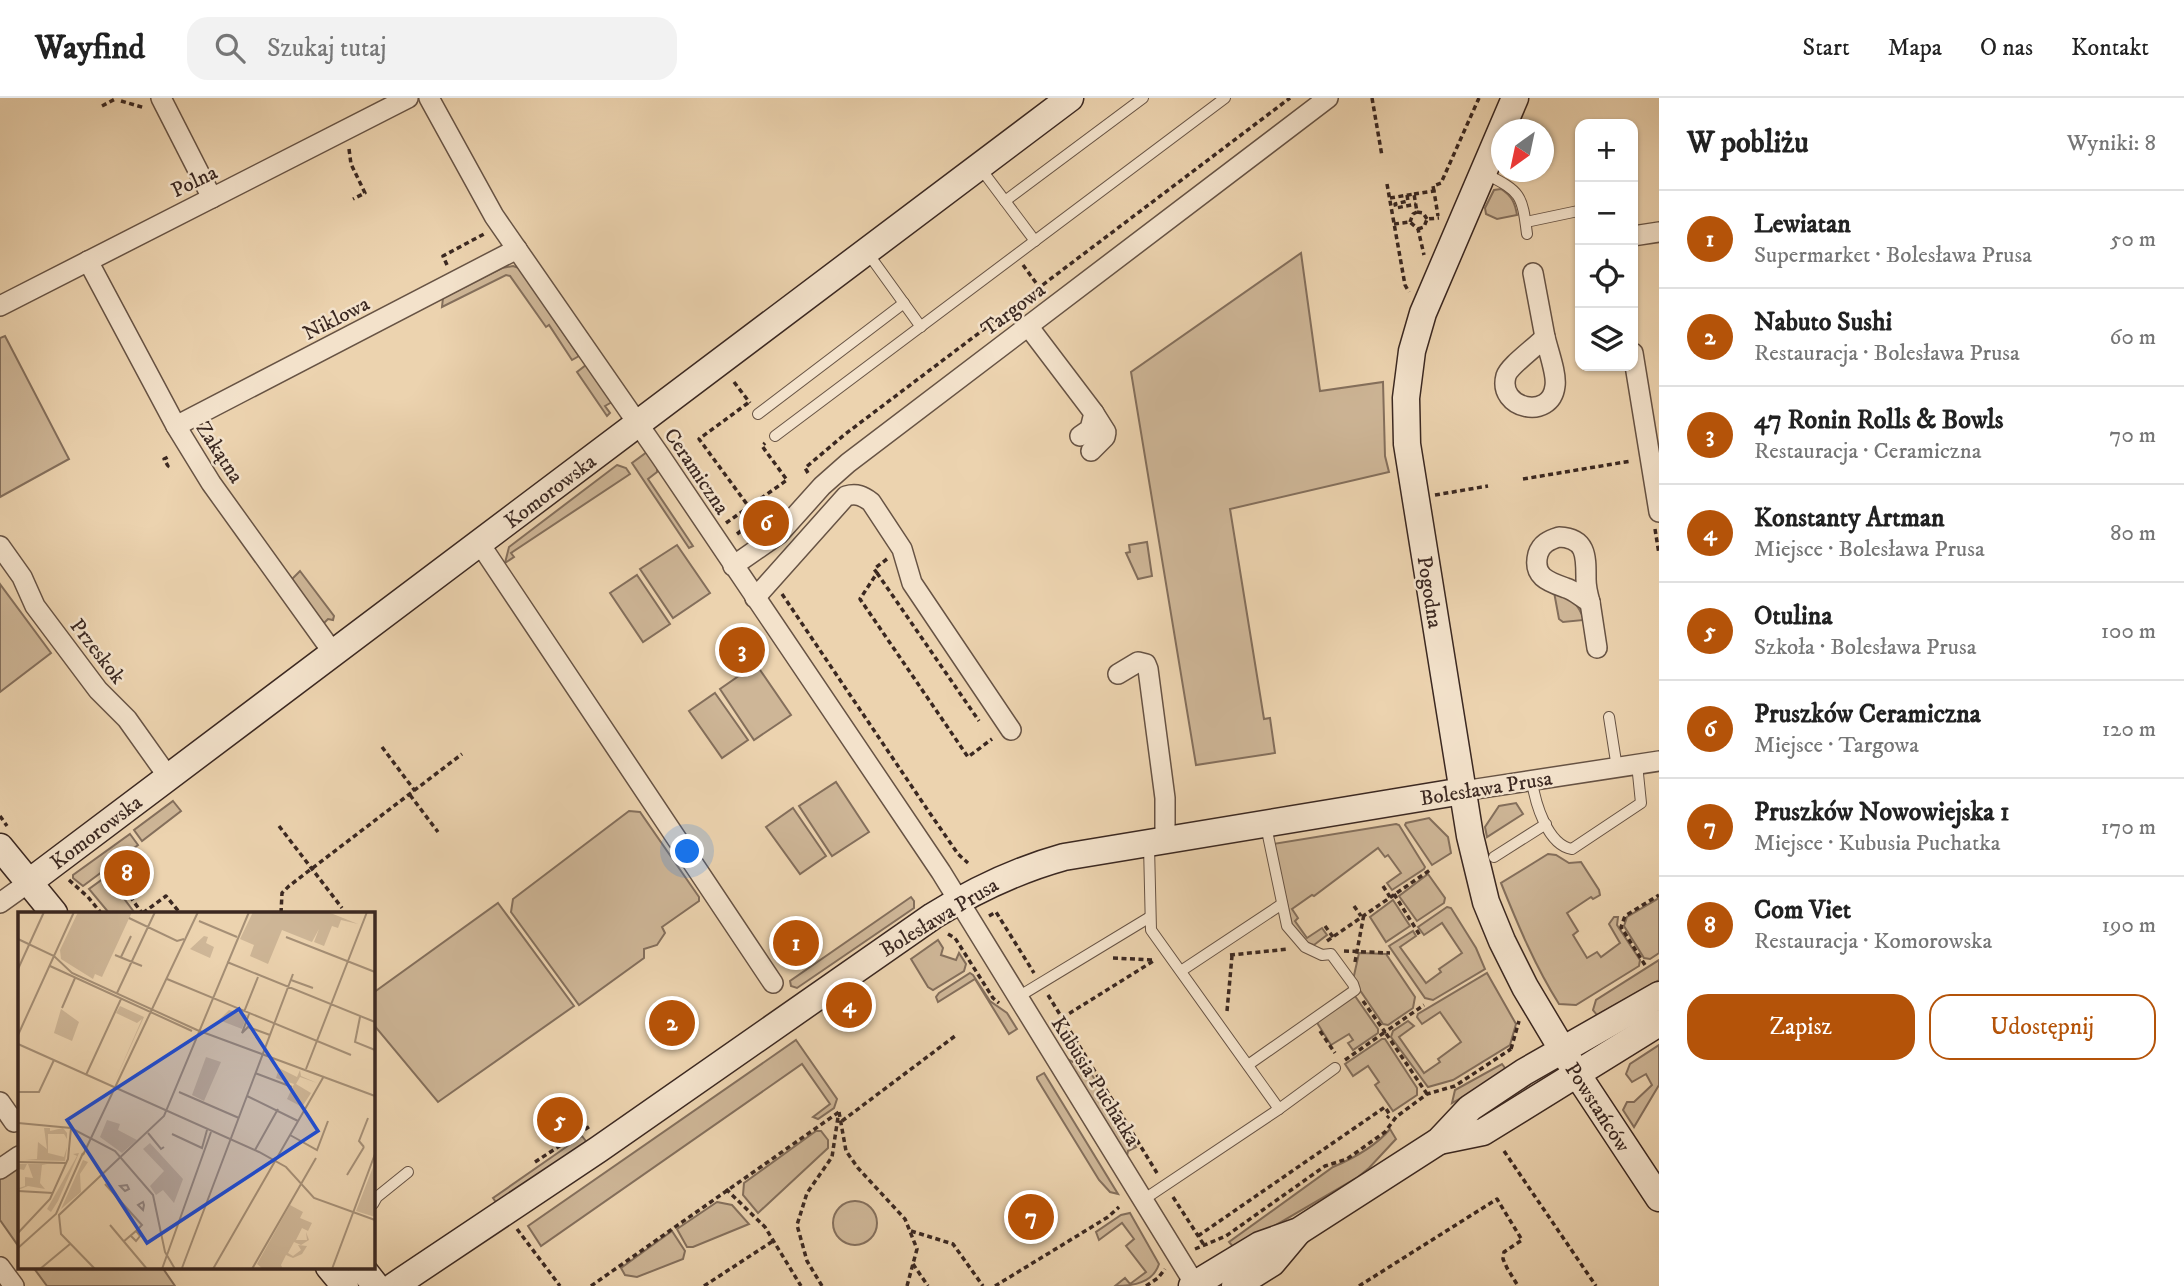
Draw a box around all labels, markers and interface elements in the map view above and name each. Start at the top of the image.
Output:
search box [187,17,677,80]
text: Wayfind [35,28,145,69]
icon: search [211,29,249,67]
text: Szukaj tutaj [267,32,387,65]
text: Start [1803,33,1850,63]
text: Mapa [1888,33,1942,63]
text: O nas [1980,33,2033,63]
text: Kontakt [2071,33,2149,63]
north arrow [1491,119,1554,182]
map controls [1575,119,1638,371]
button: + [1575,119,1638,182]
text: W pobliżu [1687,125,1809,162]
text: Wyniki: 8 [2067,129,2156,158]
street label: Polna [167,160,222,204]
button: − [1575,182,1638,245]
text: Lewiatan [1754,208,1851,241]
text: 1 [1706,225,1714,254]
text: 50 m [2110,225,2156,254]
text: Supermarket · Bolesława Prusa [1754,241,2032,270]
button: locate [1575,245,1638,308]
street label: Targowa [976,277,1051,342]
street label: Niklowa [299,291,374,347]
text: Nabuto Sushi [1754,306,1892,339]
button: layers [1575,308,1638,371]
text: 2 [1704,323,1716,352]
text: 60 m [2109,323,2156,352]
text: Restauracja · Bolesława Prusa [1754,339,2020,368]
text: 47 Ronin Rolls & Bowls [1754,404,2004,437]
street label: Zakątna [190,417,249,488]
text: 3 [1706,421,1714,450]
text: 70 m [2109,421,2156,450]
street label: Ceramiczna [658,423,735,520]
text: Restauracja · Ceramiczna [1754,437,1982,466]
street label: Komorowska [500,449,602,535]
pin: 6 [743,497,789,549]
text: Konstanty Artman [1754,502,1945,535]
text: 4 [1703,519,1717,548]
text: 80 m [2110,519,2156,548]
text: Miejsce · Bolesława Prusa [1754,535,1985,564]
street label: Pogodna [1410,554,1448,630]
text: Otulina [1754,600,1832,633]
street label: Przeskok [64,614,131,690]
text: 5 [1704,617,1716,646]
text: 100 m [2101,617,2156,646]
pin: 3 [719,624,765,676]
text: Szkoła · Bolesława Prusa [1754,633,1976,662]
text: Pruszków Ceramiczna [1754,698,1981,731]
text: 6 [1704,715,1716,744]
text: 120 m [2102,715,2156,744]
text: Miejsce · Targowa [1754,731,1919,760]
street label: Bolesława Prusa [1418,766,1554,812]
street label: Komorowska [46,790,148,876]
text: Pruszków Nowowiejska 1 [1754,796,2009,829]
text: 7 [1704,813,1716,842]
text: 170 m [2101,813,2156,842]
text: Miejsce · Kubusia Puchatka [1754,829,2001,858]
your location [670,834,704,868]
pin: 8 [104,847,150,899]
street label: Bolesława Prusa [876,872,1003,963]
text: Com Viet [1754,894,1851,927]
text: 8 [1704,911,1716,940]
text: 190 m [2102,911,2156,940]
inset map [18,912,374,1268]
pin: 1 [773,917,819,969]
text: Restauracja · Komorowska [1754,927,1992,956]
pin: 4 [826,979,872,1031]
button: Zapisz [1687,994,1915,1060]
button: Udostępnij [1929,994,2156,1060]
pin: 2 [649,997,695,1049]
street label: Kubusia Puchatka [1045,1012,1145,1151]
street label: Powstańców [1559,1058,1636,1158]
pin: 5 [537,1094,583,1146]
pin: 7 [1008,1191,1054,1243]

